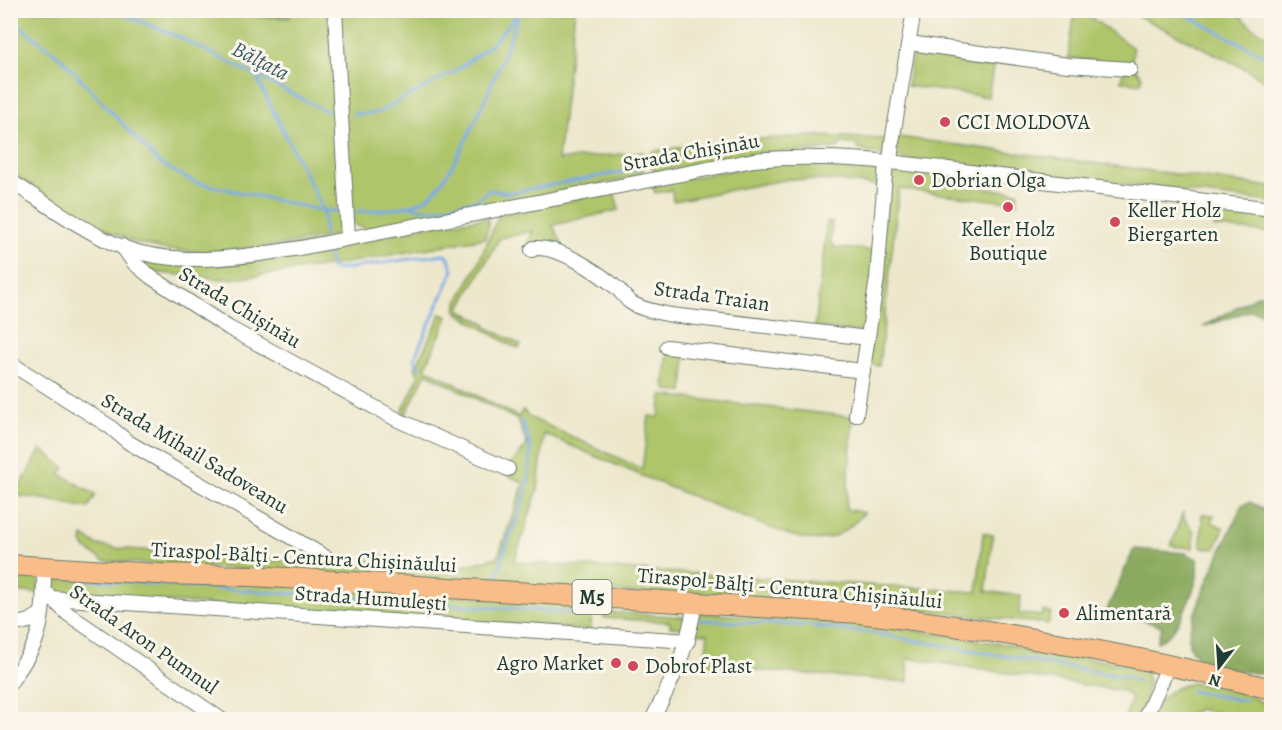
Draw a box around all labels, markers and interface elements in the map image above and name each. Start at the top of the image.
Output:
water label: Bălţata [227,34,294,88]
place label: CCI MOLDOVA [957,108,1091,136]
marker: CCI MOLDOVA [938,115,952,129]
street label: Strada Chișinău [621,126,762,178]
place label: Dobrian Olga [931,166,1046,194]
marker: Dobrian Olga [912,173,926,187]
place label: Keller Holz Biergarten [1127,196,1221,248]
marker: Keller Holz Boutique [1001,200,1015,214]
place label: Keller Holz Boutique [961,215,1055,267]
marker: Keller Holz Biergarten [1108,215,1122,229]
street label: Strada Chișinău [174,259,307,355]
street label: Strada Traian [652,274,772,318]
street label: Strada Mihail Sadoveanu [96,386,294,520]
street label: Tiraspol-Bălţi - Centura Chișinăului [150,535,458,579]
street label: Tiraspol-Bălţi - Centura Chișinăului [636,561,944,615]
street label: Strada Aron Pumnul [64,577,224,701]
street label: Strada Humulești [294,579,448,617]
road number: M5 [572,580,612,614]
place label: Alimentară [1075,599,1172,627]
marker: Alimentară [1057,606,1071,620]
north arrow [1189,637,1249,697]
place label: Agro Market [496,649,604,677]
place label: Dobrof Plast [645,652,752,680]
marker: Agro Market [609,656,623,670]
marker: Dobrof Plast [626,659,640,673]
text: N [1206,668,1224,693]

